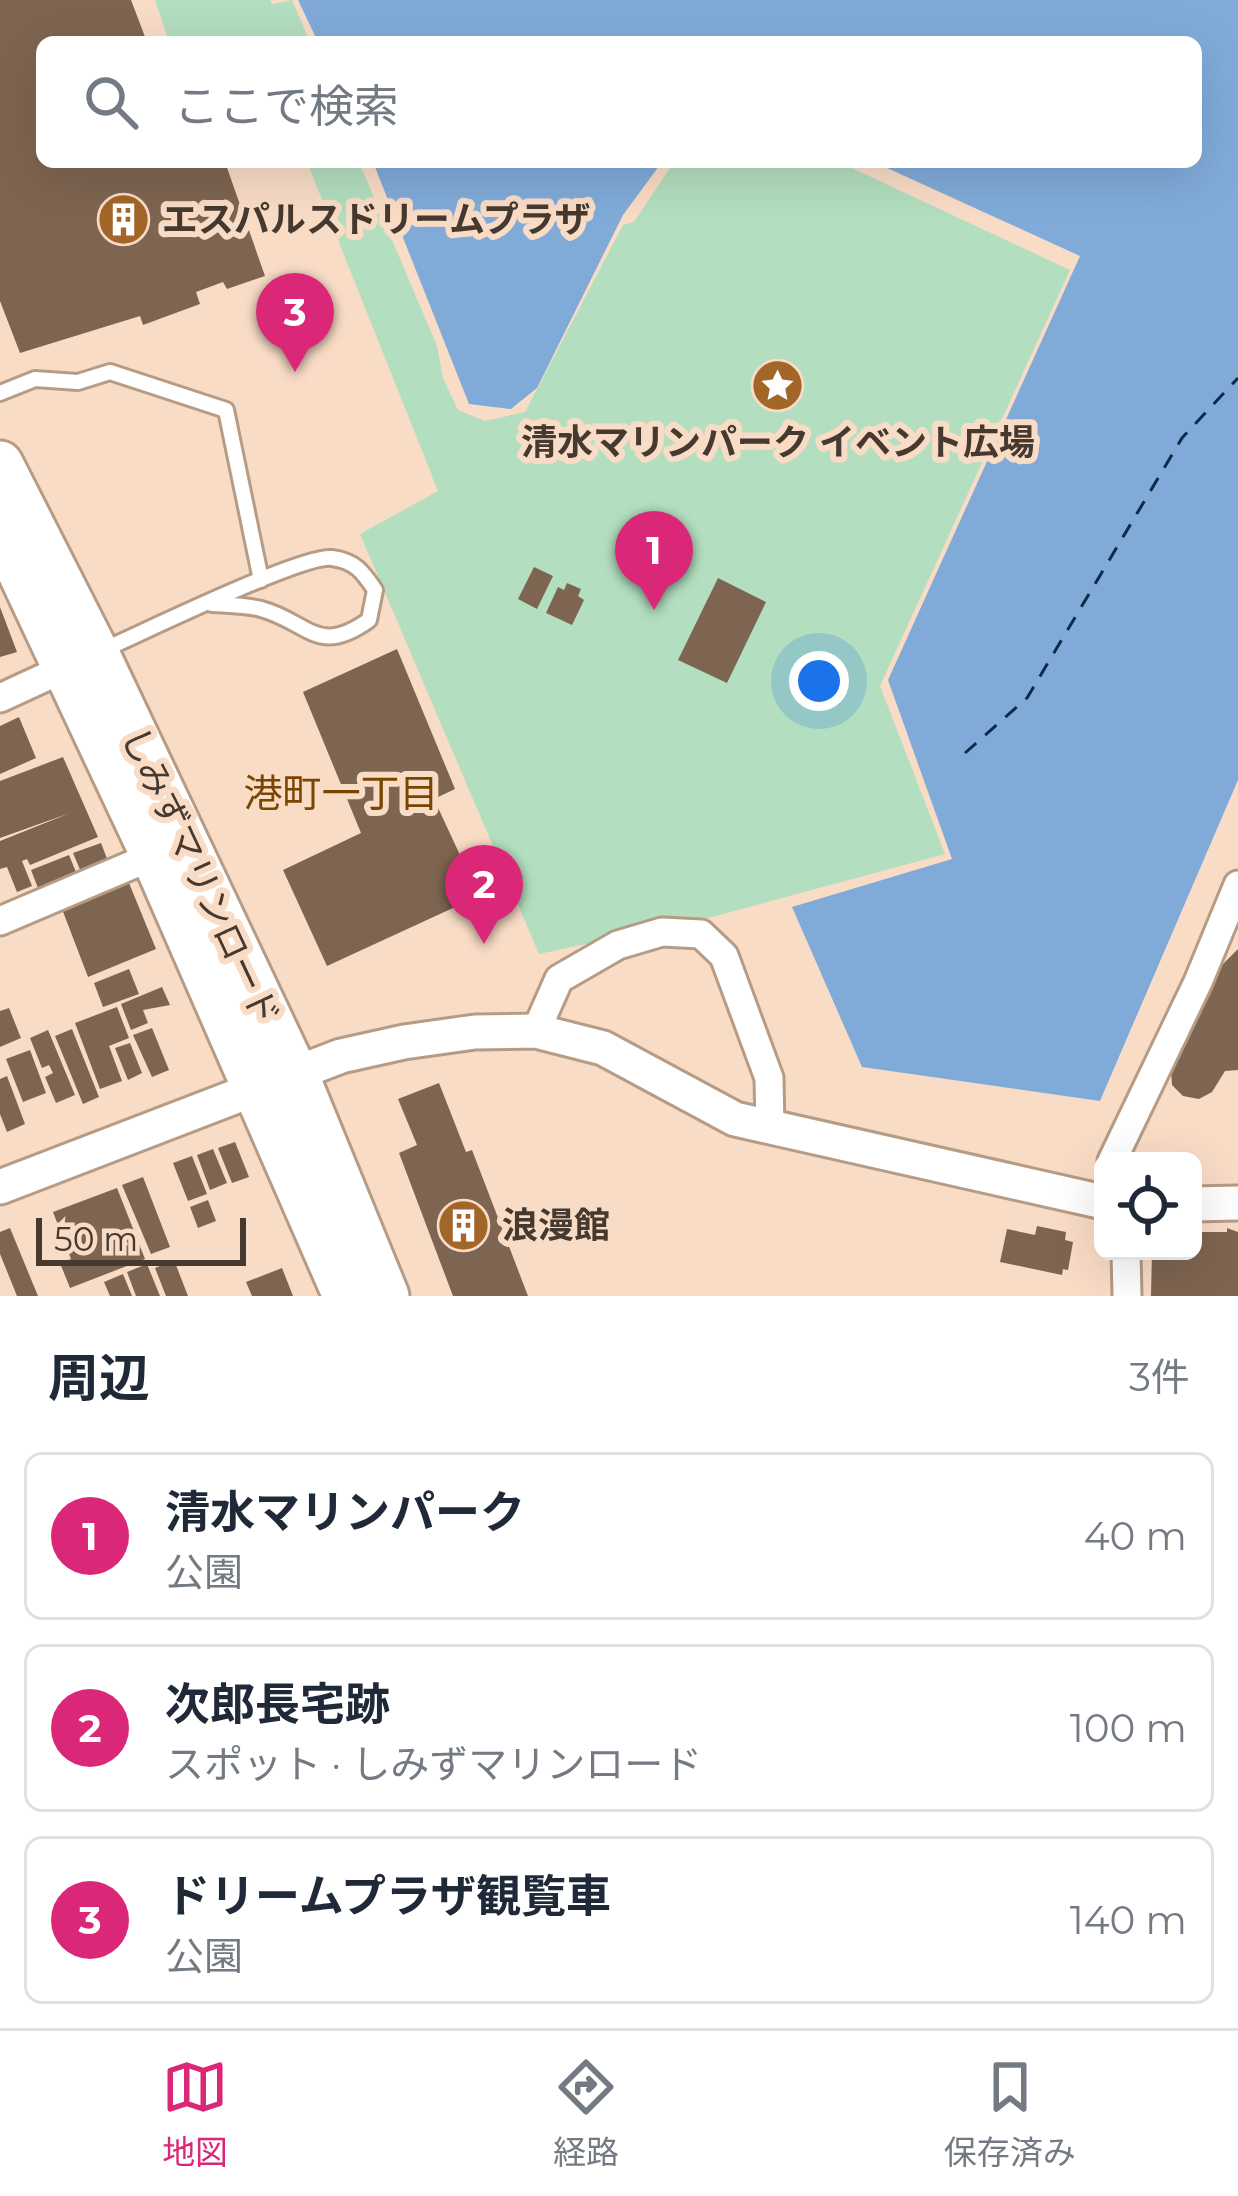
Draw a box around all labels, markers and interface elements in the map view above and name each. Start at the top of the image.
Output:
search box [36,36,1202,168]
icon: search [78,69,144,135]
text: ここで検索 [174,78,399,133]
building icon: エスパルスドリームプラザ [95,191,151,247]
place label: エスパルスドリームプラザ [162,197,591,241]
pin: 3 [256,273,334,372]
place icon: 清水マリンパーク イベント広場 [750,358,806,414]
place label: 清水マリンパーク イベント広場 [521,420,1035,464]
pin: 1 [615,511,693,610]
your location [789,651,849,711]
street label: しみずマリンロード [113,720,289,1032]
district label: 港町一丁目 [243,769,439,817]
pin: 2 [445,845,523,944]
map controls [1094,1152,1202,1260]
button: locate [1094,1152,1202,1260]
building icon: 浪漫館 [435,1197,491,1253]
place label: 浪漫館 [502,1203,610,1247]
scale bar [36,1212,246,1265]
text: 50 m [54,1219,138,1259]
text: 周辺 [48,1347,150,1409]
text: 3件 [1129,1353,1190,1401]
text: 清水マリンパーク [165,1484,525,1539]
text: 1 [82,1512,98,1560]
text: 40 m [1084,1512,1187,1560]
text: 公園 [165,1548,243,1596]
text: 次郎長宅跡 [165,1676,390,1731]
text: 2 [78,1704,102,1752]
text: 100 m [1070,1704,1187,1752]
text: スポット · しみずマリンロード [165,1740,702,1788]
text: ドリームプラザ観覧車 [165,1868,611,1923]
text: 3 [78,1896,102,1944]
text: 140 m [1070,1896,1187,1944]
text: 公園 [165,1932,243,1980]
tab: 地図 [162,2054,228,2174]
tab: 経路 [553,2054,619,2174]
tab: 保存済み [944,2054,1076,2174]

